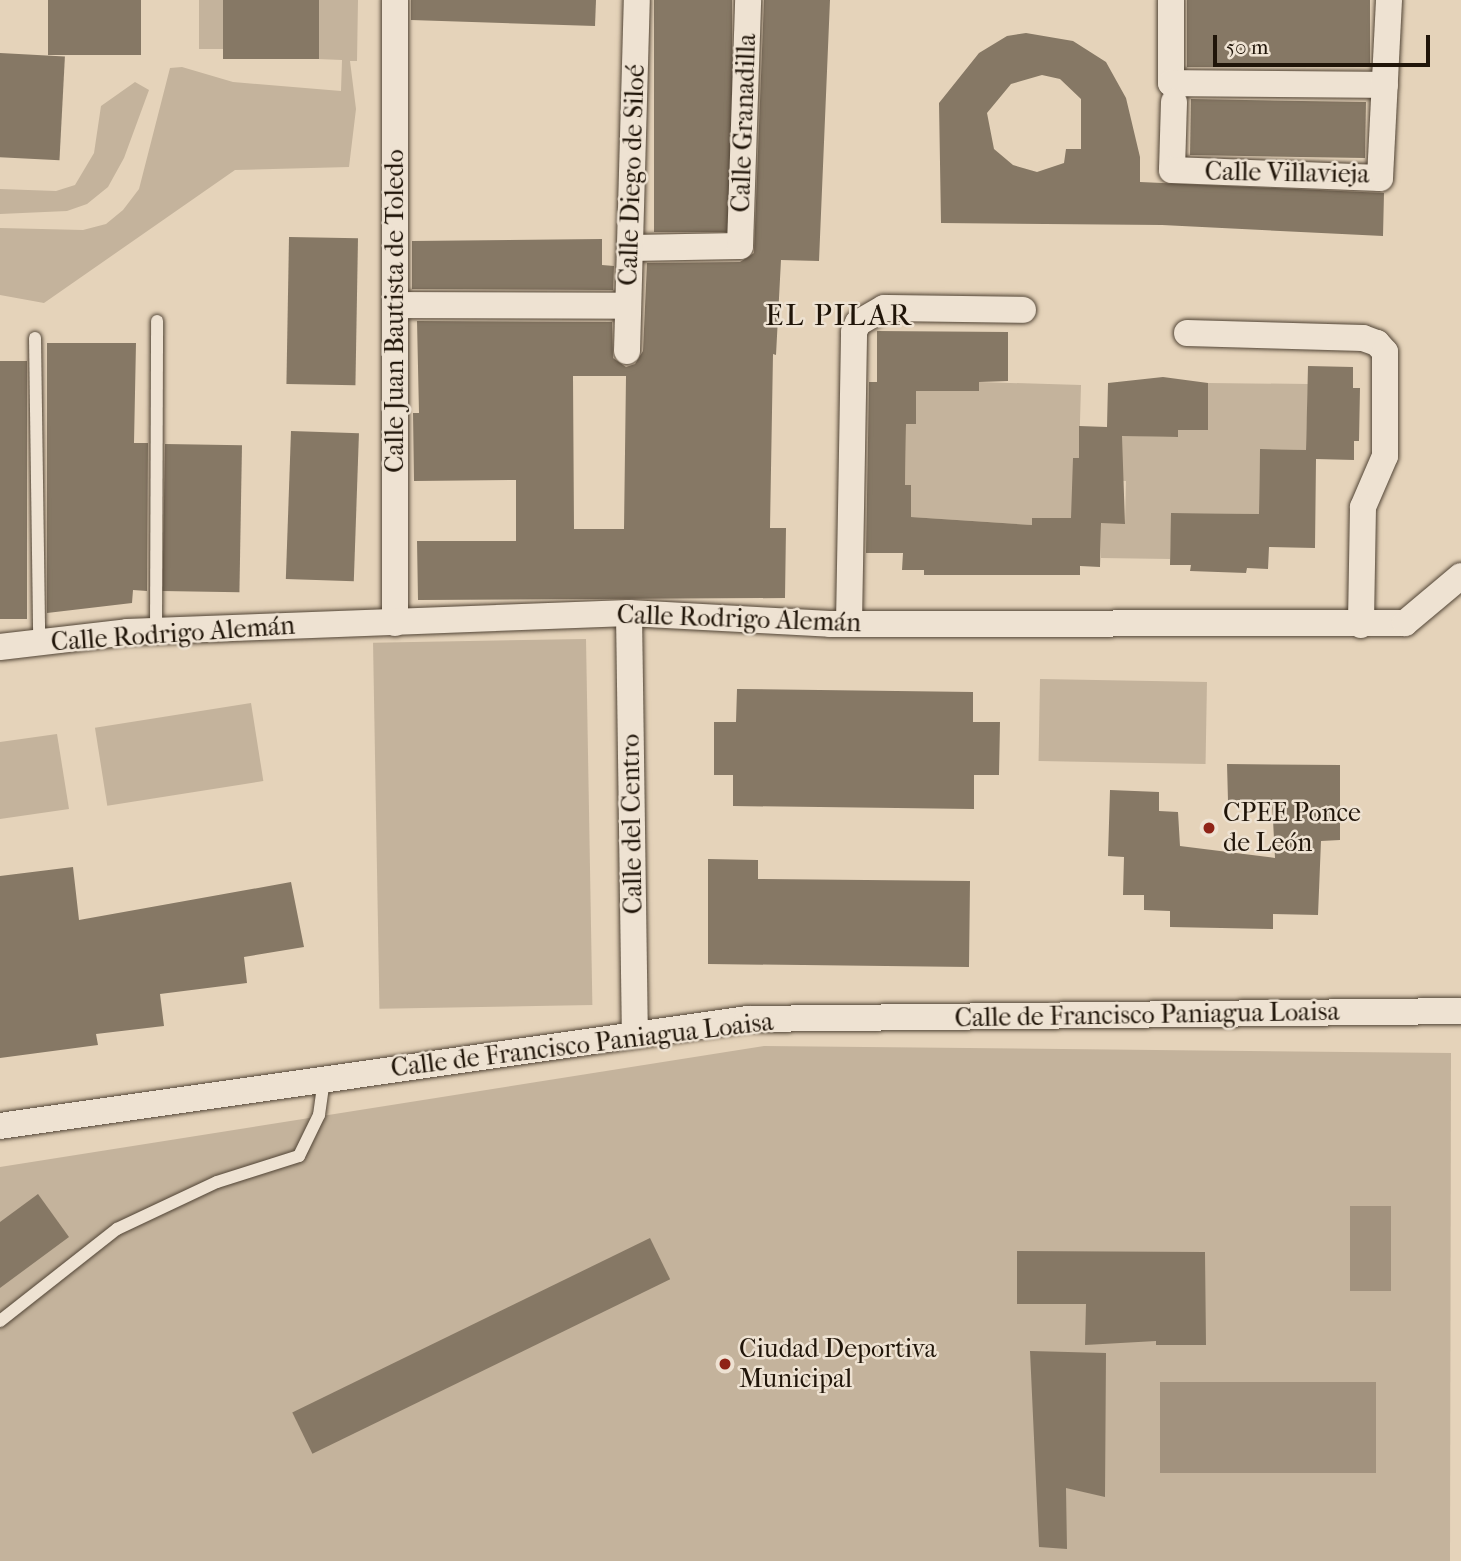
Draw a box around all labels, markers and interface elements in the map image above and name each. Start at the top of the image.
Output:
scale bar [1216,21,1433,65]
street label: Calle Granadilla [725,33,763,213]
text: 50 m [1226,35,1269,59]
street label: Calle Diego de Siloé [613,64,651,286]
street label: Calle Juan Bautista de Toledo [379,149,411,473]
street label: Calle Villavieja [1204,156,1370,190]
district label: EL PILAR [766,298,912,334]
street label: Calle Rodrigo Alemán [616,599,862,639]
street label: Calle Rodrigo Alemán [50,610,296,658]
street label: Calle del Centro [615,734,649,914]
place label: CPEE Ponce de León [1223,797,1361,858]
marker: CPEE Ponce de León [1201,820,1217,836]
street label: Calle de Francisco Paniagua Loaisa [954,996,1340,1034]
street label: Calle de Francisco Paniagua Loaisa [389,1006,775,1084]
place label: Ciudad Deportiva Municipal [739,1333,937,1394]
marker: Ciudad Deportiva Municipal [717,1356,733,1372]

